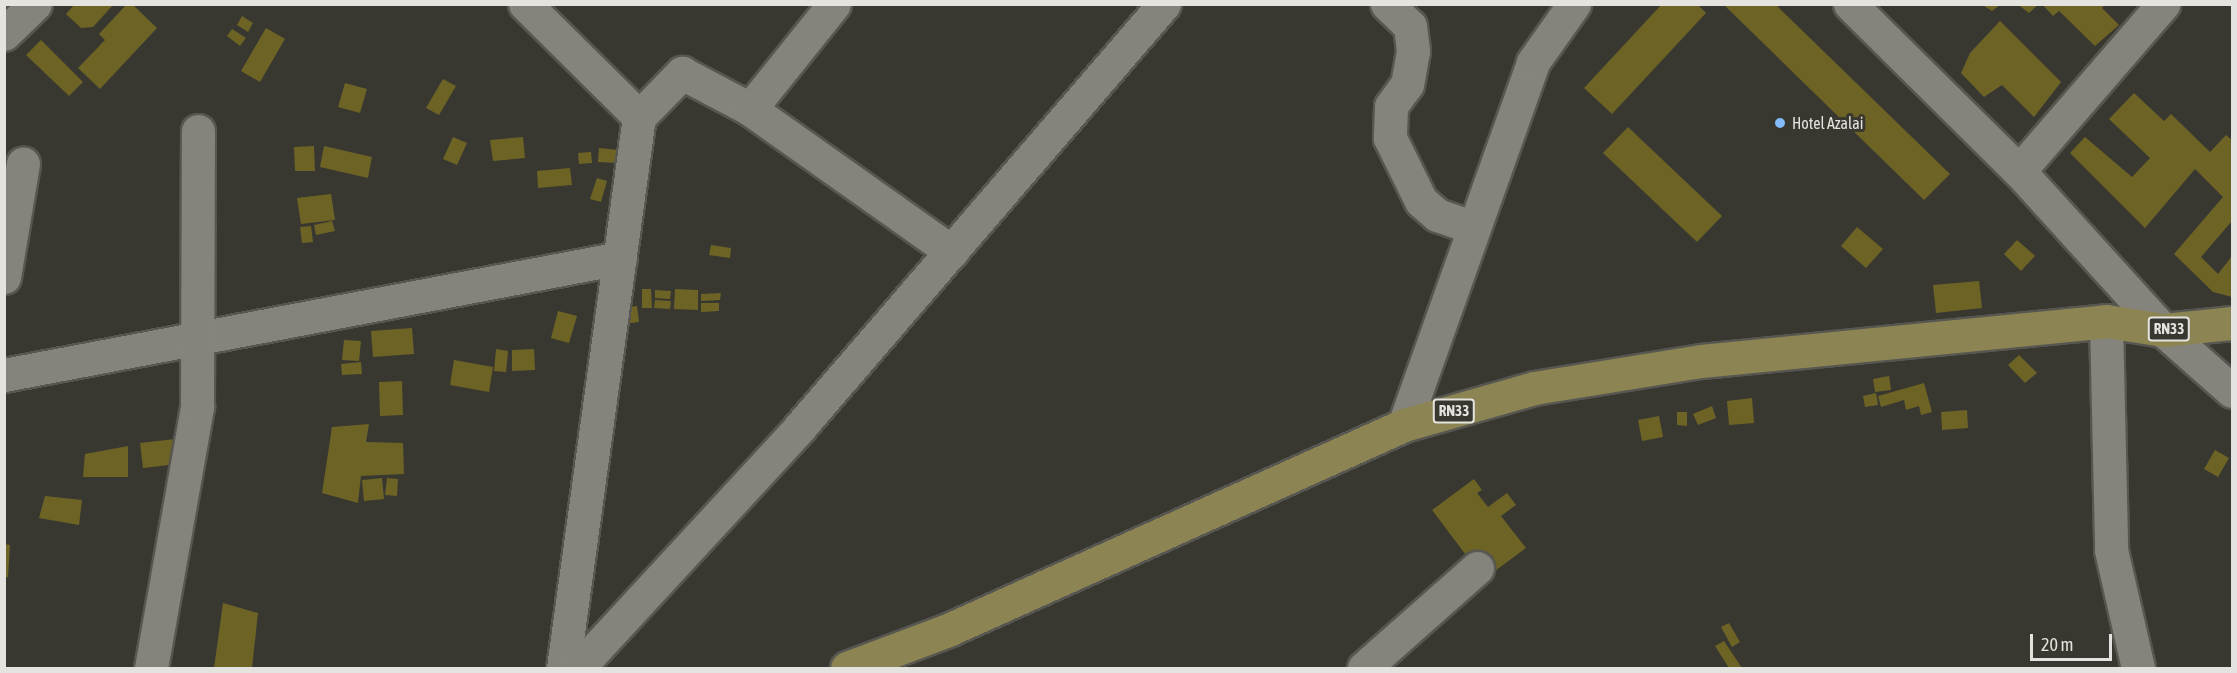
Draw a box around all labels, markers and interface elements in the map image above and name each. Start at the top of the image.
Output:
place label: Hotel Azalai [1792,113,1863,133]
marker: Hotel Azalai [1773,116,1787,130]
road number: RN33 [2146,317,2192,341]
road number: RN33 [1432,399,1476,423]
scale bar [2033,622,2116,660]
text: 20 m [2041,634,2073,655]

